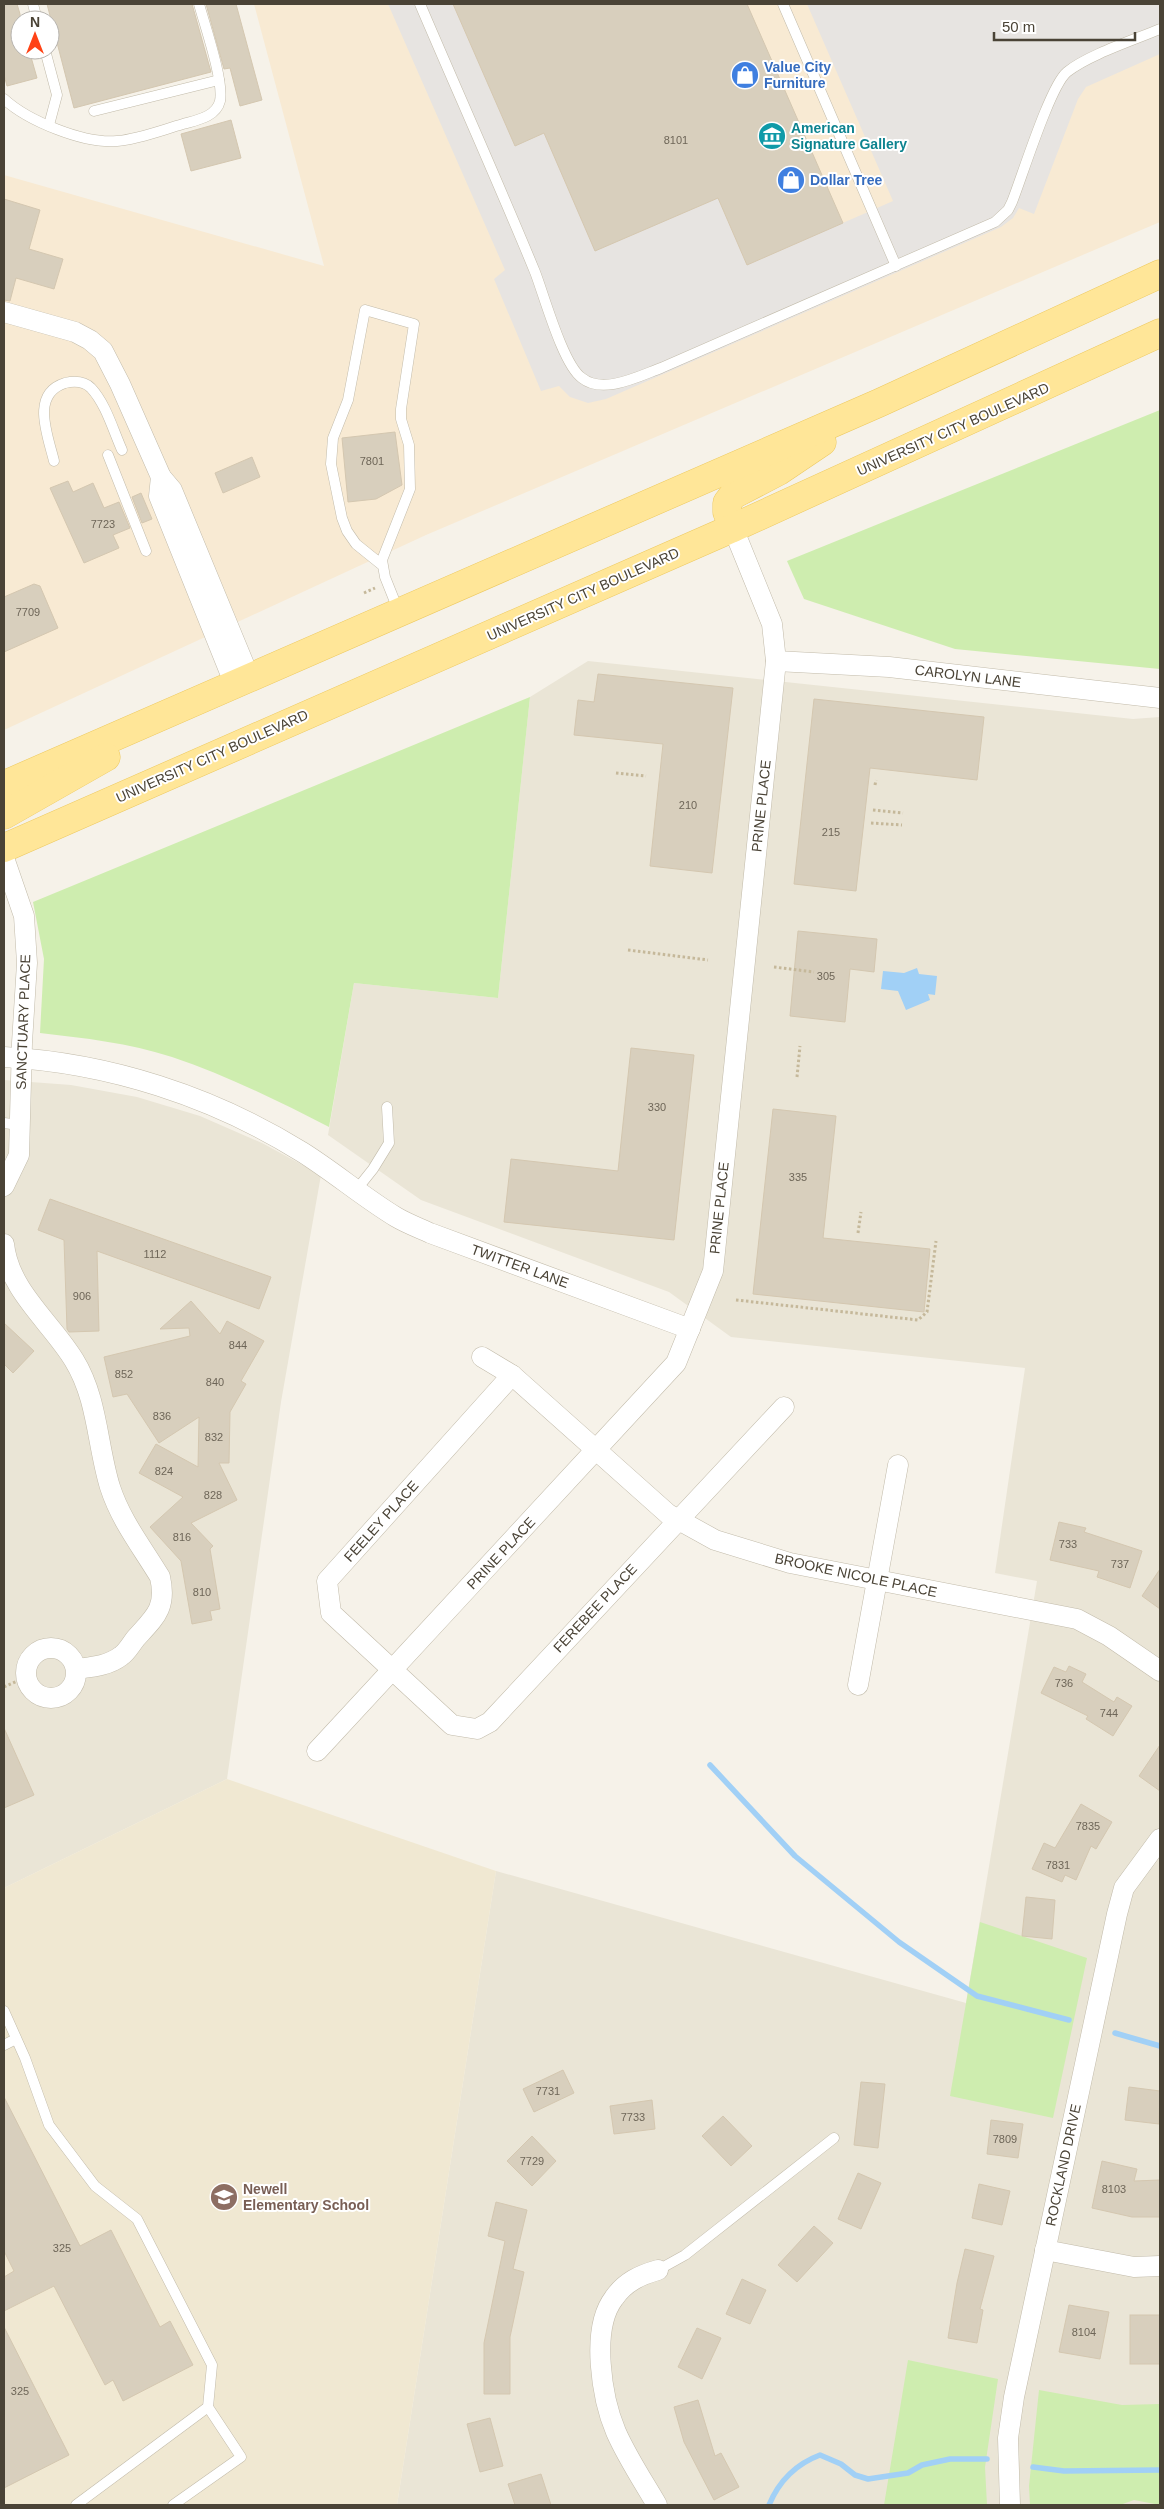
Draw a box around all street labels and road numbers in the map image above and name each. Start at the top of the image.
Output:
street label: UNIVERSITY CITY BOULEVARD [855,379,1051,479]
street label: UNIVERSITY CITY BOULEVARD [485,544,681,644]
street label: CAROLYN LANE [914,662,1022,690]
street label: UNIVERSITY CITY BOULEVARD [114,706,310,806]
street label: PRINE PLACE [748,759,774,853]
street label: SANCTUARY PLACE [13,954,33,1090]
street label: PRINE PLACE [706,1161,732,1255]
street label: TWITTER LANE [469,1241,571,1291]
street label: FEELEY PLACE [341,1477,421,1565]
street label: PRINE PLACE [464,1514,538,1592]
street label: BROOKE NICOLE PLACE [773,1550,939,1600]
street label: FEREBEE PLACE [550,1560,640,1656]
street label: ROCKLAND DRIVE [1042,2102,1084,2228]

